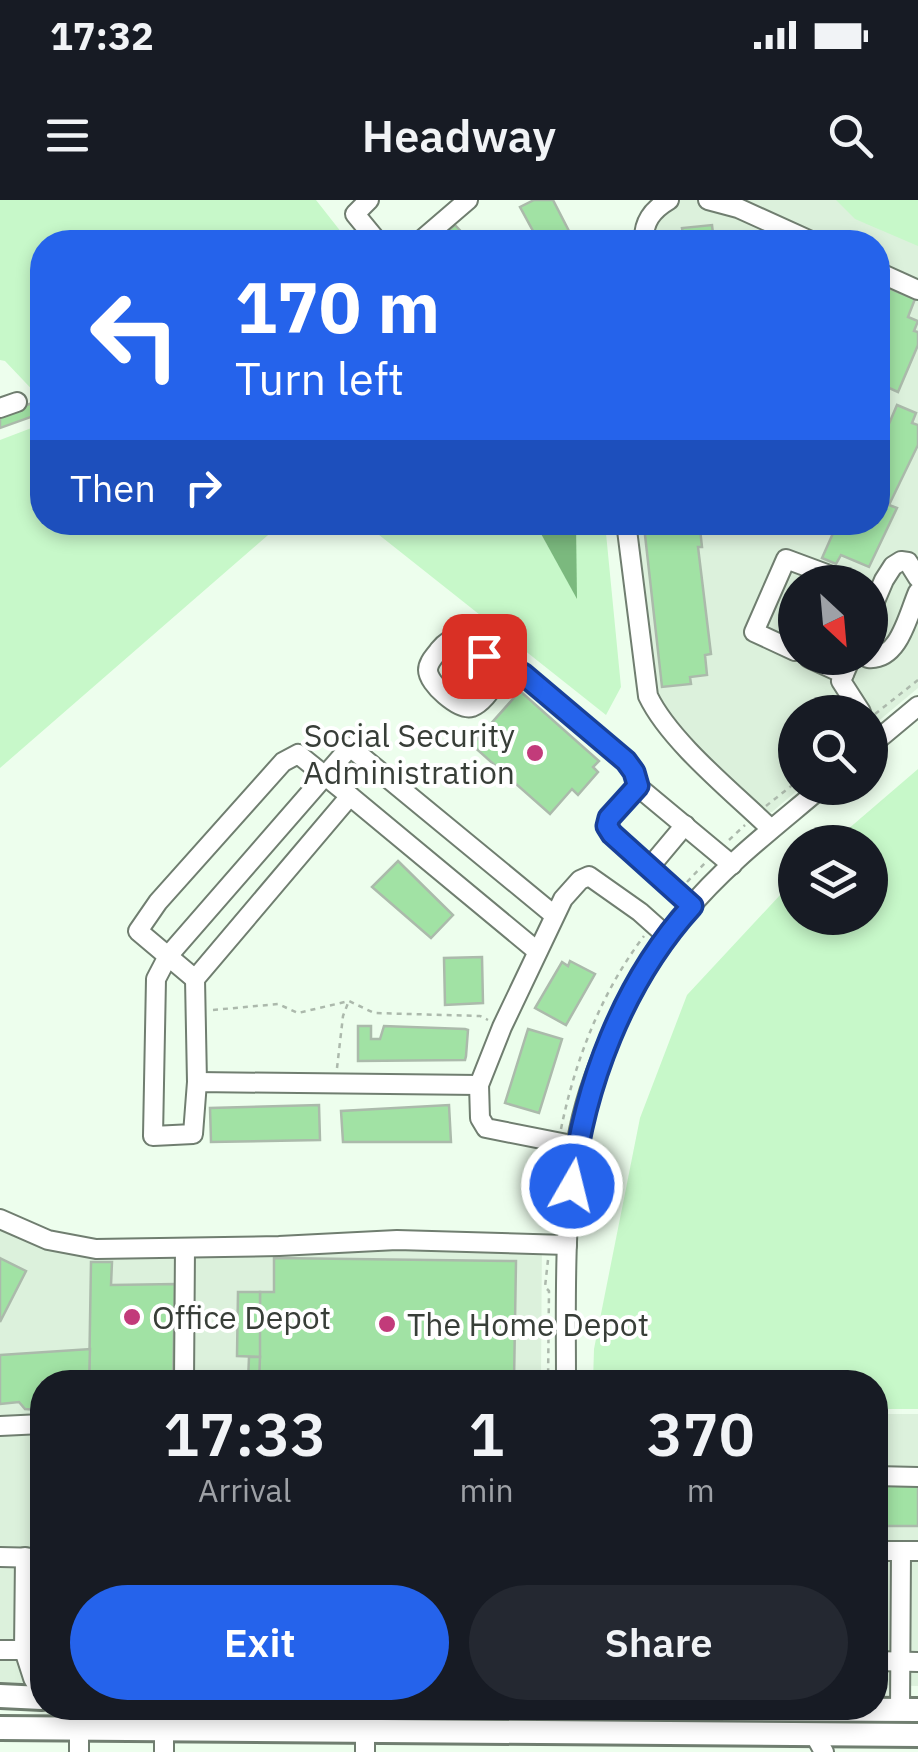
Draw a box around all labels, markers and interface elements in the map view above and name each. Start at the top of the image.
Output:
text: 17:32 [50,11,154,60]
text: Headway [362,106,556,164]
icon: menu [40,108,95,163]
icon: search [823,108,878,163]
text: 170 m [235,261,440,352]
icon: left [70,270,200,400]
text: Turn left [235,349,404,407]
icon: right [176,460,231,515]
text: Then [70,463,156,512]
north arrow [778,565,888,675]
map controls [778,565,888,935]
pin [442,614,527,699]
icon: arrive [457,629,512,684]
button: search [778,695,888,805]
place label: Social Security Administration [303,714,515,793]
marker: Social Security Administration [524,742,546,764]
button: layers [778,825,888,935]
position arrow [520,1134,624,1238]
place label: Office Depot [152,1296,331,1338]
place label: The Home Depot [407,1303,649,1345]
marker: Office Depot [121,1306,143,1328]
marker: The Home Depot [376,1313,398,1335]
text: 17:33 [163,1394,326,1473]
text: 1 [469,1394,505,1473]
text: 370 [647,1394,755,1473]
text: Arrival [198,1469,291,1511]
text: min [459,1469,514,1511]
text: m [687,1469,715,1511]
button: Exit [70,1585,449,1700]
button: Share [469,1585,848,1700]

